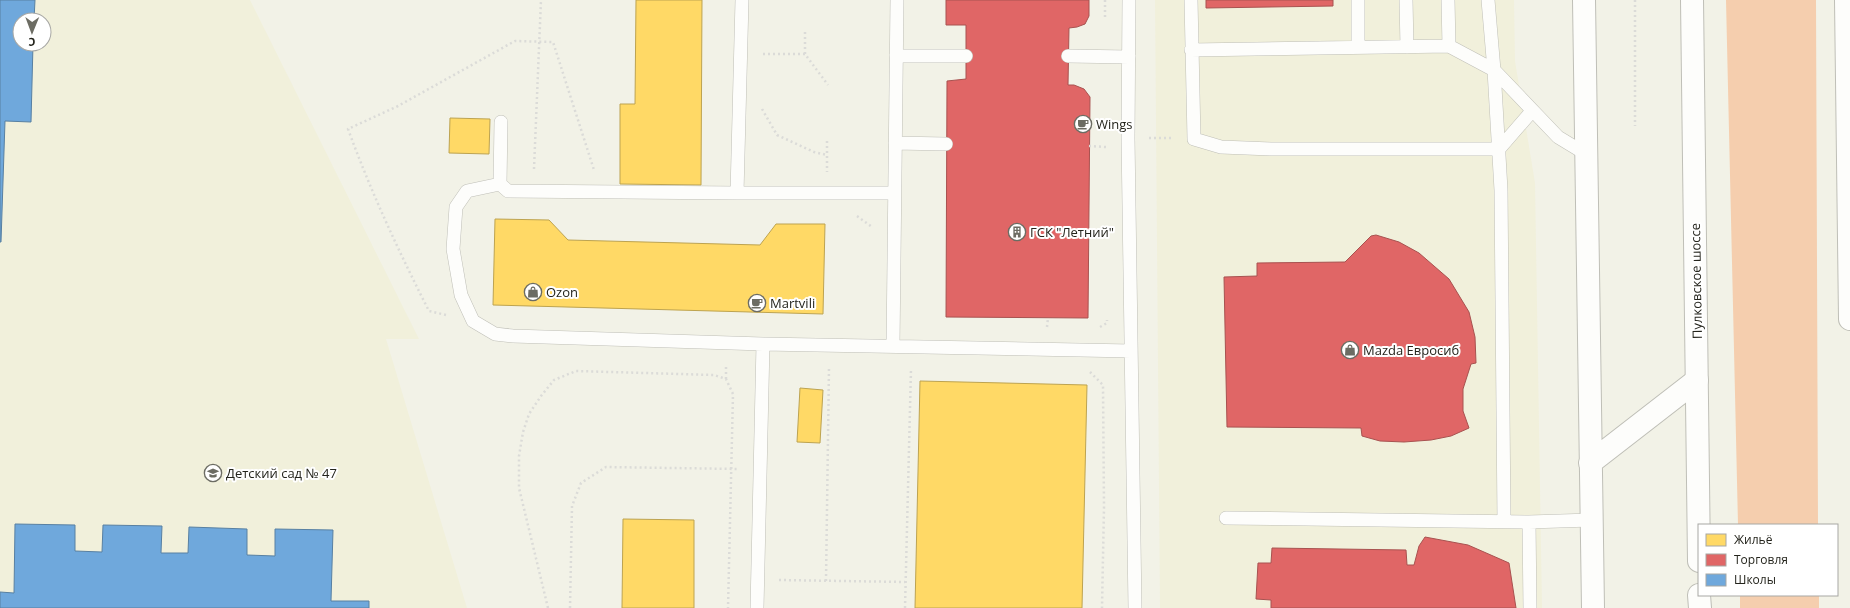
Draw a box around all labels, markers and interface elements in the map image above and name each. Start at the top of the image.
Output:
north arrow [12,12,52,52]
text: С [28,35,35,50]
cafe icon: Wings [1073,114,1093,134]
place label: Wings [1096,115,1133,133]
building icon: ГСК "Летний" [1007,222,1027,242]
place label: ГСК "Летний" [1030,223,1114,241]
street label: Пулковское шоссе [1686,223,1706,339]
shop icon: Ozon [523,282,543,302]
place label: Ozon [546,283,578,301]
cafe icon: Martvili [747,293,767,313]
place label: Martvili [770,294,815,312]
shop icon: Mazda Евросиб [1340,340,1360,360]
place label: Mazda Евросиб [1363,341,1460,359]
school or university icon: Детский сад № 47 [203,463,223,483]
place label: Детский сад № 47 [226,464,337,482]
legend [1698,524,1838,596]
text: Жильё [1734,531,1773,548]
text: Торговля [1734,551,1788,568]
text: Школы [1734,571,1776,588]

